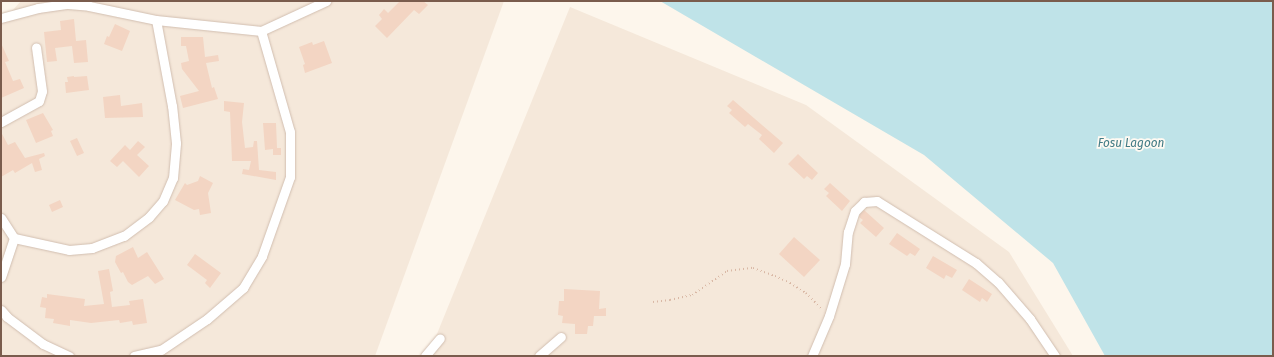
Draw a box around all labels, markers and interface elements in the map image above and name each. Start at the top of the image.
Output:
water label: Fosu Lagoon [1098,135,1164,151]

